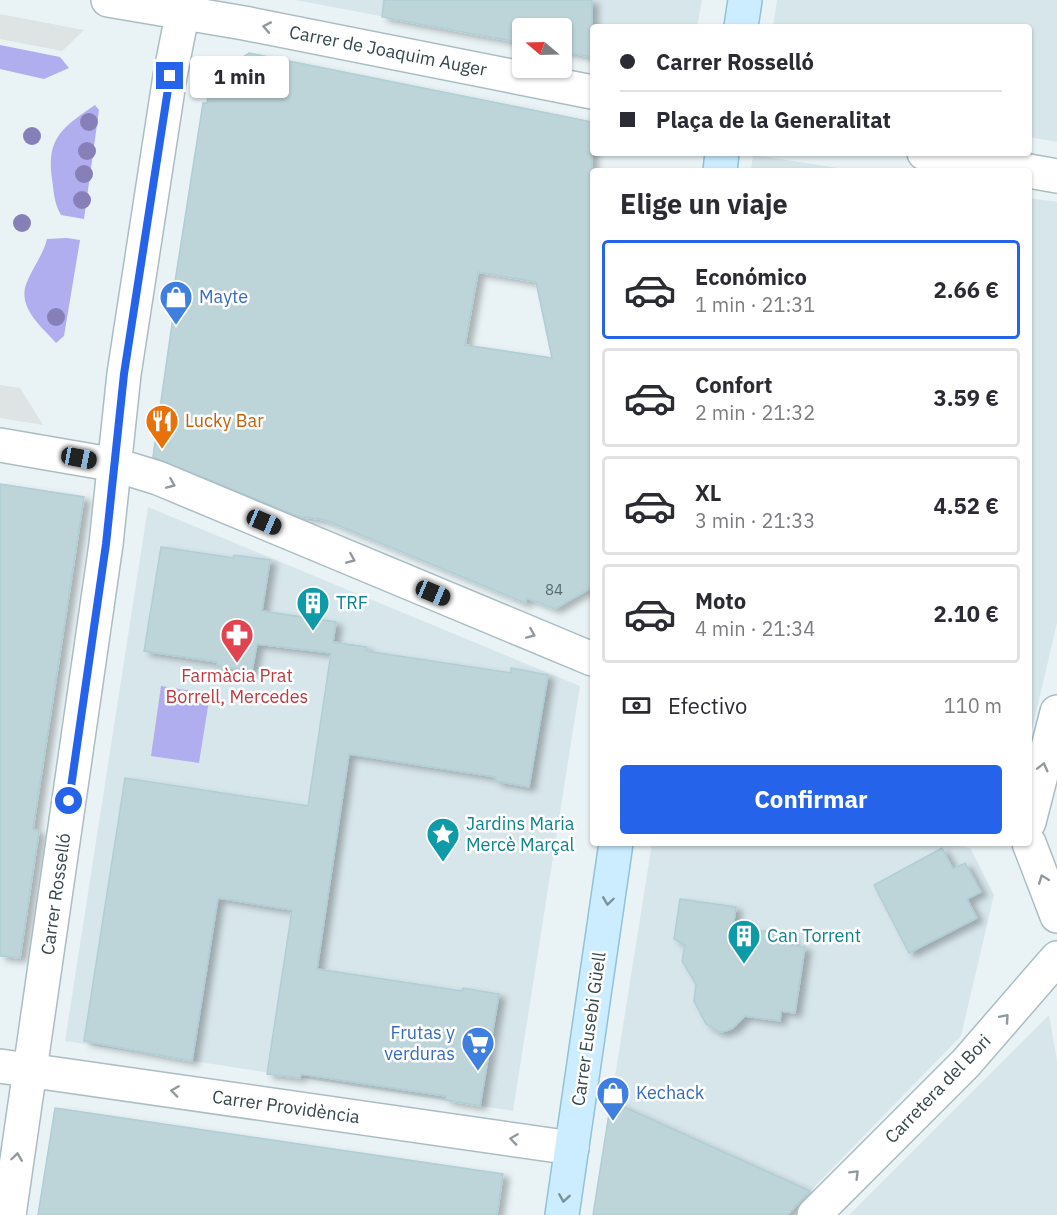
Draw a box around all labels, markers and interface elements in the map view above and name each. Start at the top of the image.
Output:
north arrow [512,18,572,78]
map controls [512,18,572,78]
street label: Carrer de Joaquim Auger [287,20,489,81]
one-way arrow [263,21,273,34]
text: Carrer Rosselló [656,47,814,76]
callout: 1 min [191,55,290,97]
route end [156,62,183,89]
text: 1 min [213,63,266,90]
text: Plaça de la Generalitat [656,105,891,134]
text: Elige un viaje [620,186,788,221]
text: Económico [695,262,807,291]
icon: car [623,263,677,317]
text: 2.66 € [934,275,999,304]
shop icon: Mayte [158,279,194,326]
place label: Mayte [199,285,248,308]
text: 1 min · 21:31 [695,291,815,318]
text: Confort [695,370,773,399]
icon: car [623,371,677,425]
text: 3.59 € [934,383,999,412]
text: 2 min · 21:32 [695,399,815,426]
restaurant icon: Lucky Bar [144,403,180,450]
place label: Lucky Bar [185,409,264,432]
car [60,446,98,470]
one-way arrow [165,477,176,489]
text: XL [695,478,721,507]
icon: car [623,479,677,533]
text: 4.52 € [934,491,999,520]
car [244,507,284,537]
text: 3 min · 21:33 [695,507,815,534]
one-way arrow [345,552,356,564]
car [413,578,453,608]
house number: 84 [545,580,563,599]
building icon: TRF [295,585,331,632]
text: Moto [695,586,746,615]
icon: car [623,587,677,641]
place label: TRF [336,591,368,614]
text: 2.10 € [934,599,999,628]
text: 4 min · 21:34 [695,615,815,642]
pharmacy icon: Farmàcia Prat Borrell, Mercedes [219,617,255,664]
one-way arrow [525,627,536,639]
place label: Farmàcia Prat Borrell, Mercedes [166,664,308,708]
icon: cash [620,689,653,722]
text: Efectivo [668,691,747,720]
text: 110 m [944,692,1002,719]
one-way arrow [1036,762,1049,772]
button: Confirmar [620,765,1002,834]
route start [55,787,82,814]
place label: Jardins Maria Mercè Marçal [466,812,575,856]
place icon: Jardins Maria Mercè Marçal [425,816,461,863]
street label: Carrer Rosselló [36,831,75,956]
one-way arrow [1038,875,1050,886]
one-way arrow [602,896,614,906]
building icon: Can Torrent [726,918,762,965]
place label: Can Torrent [767,924,861,947]
street label: Carrer Eusebi Güell [566,950,611,1108]
one-way arrow [998,1015,1009,1025]
place label: Frutas y verduras [384,1021,455,1065]
supermarket icon: Frutas y verduras [460,1025,496,1072]
street label: Carretera del Bori [880,1029,995,1148]
shop icon: Kechack [595,1075,631,1122]
place label: Kechack [636,1081,705,1104]
street label: Carrer Providència [211,1085,362,1128]
one-way arrow [171,1086,180,1098]
one-way arrow [509,1134,519,1146]
one-way arrow [11,1152,23,1162]
one-way arrow [848,1170,859,1181]
one-way arrow [559,1193,571,1202]

